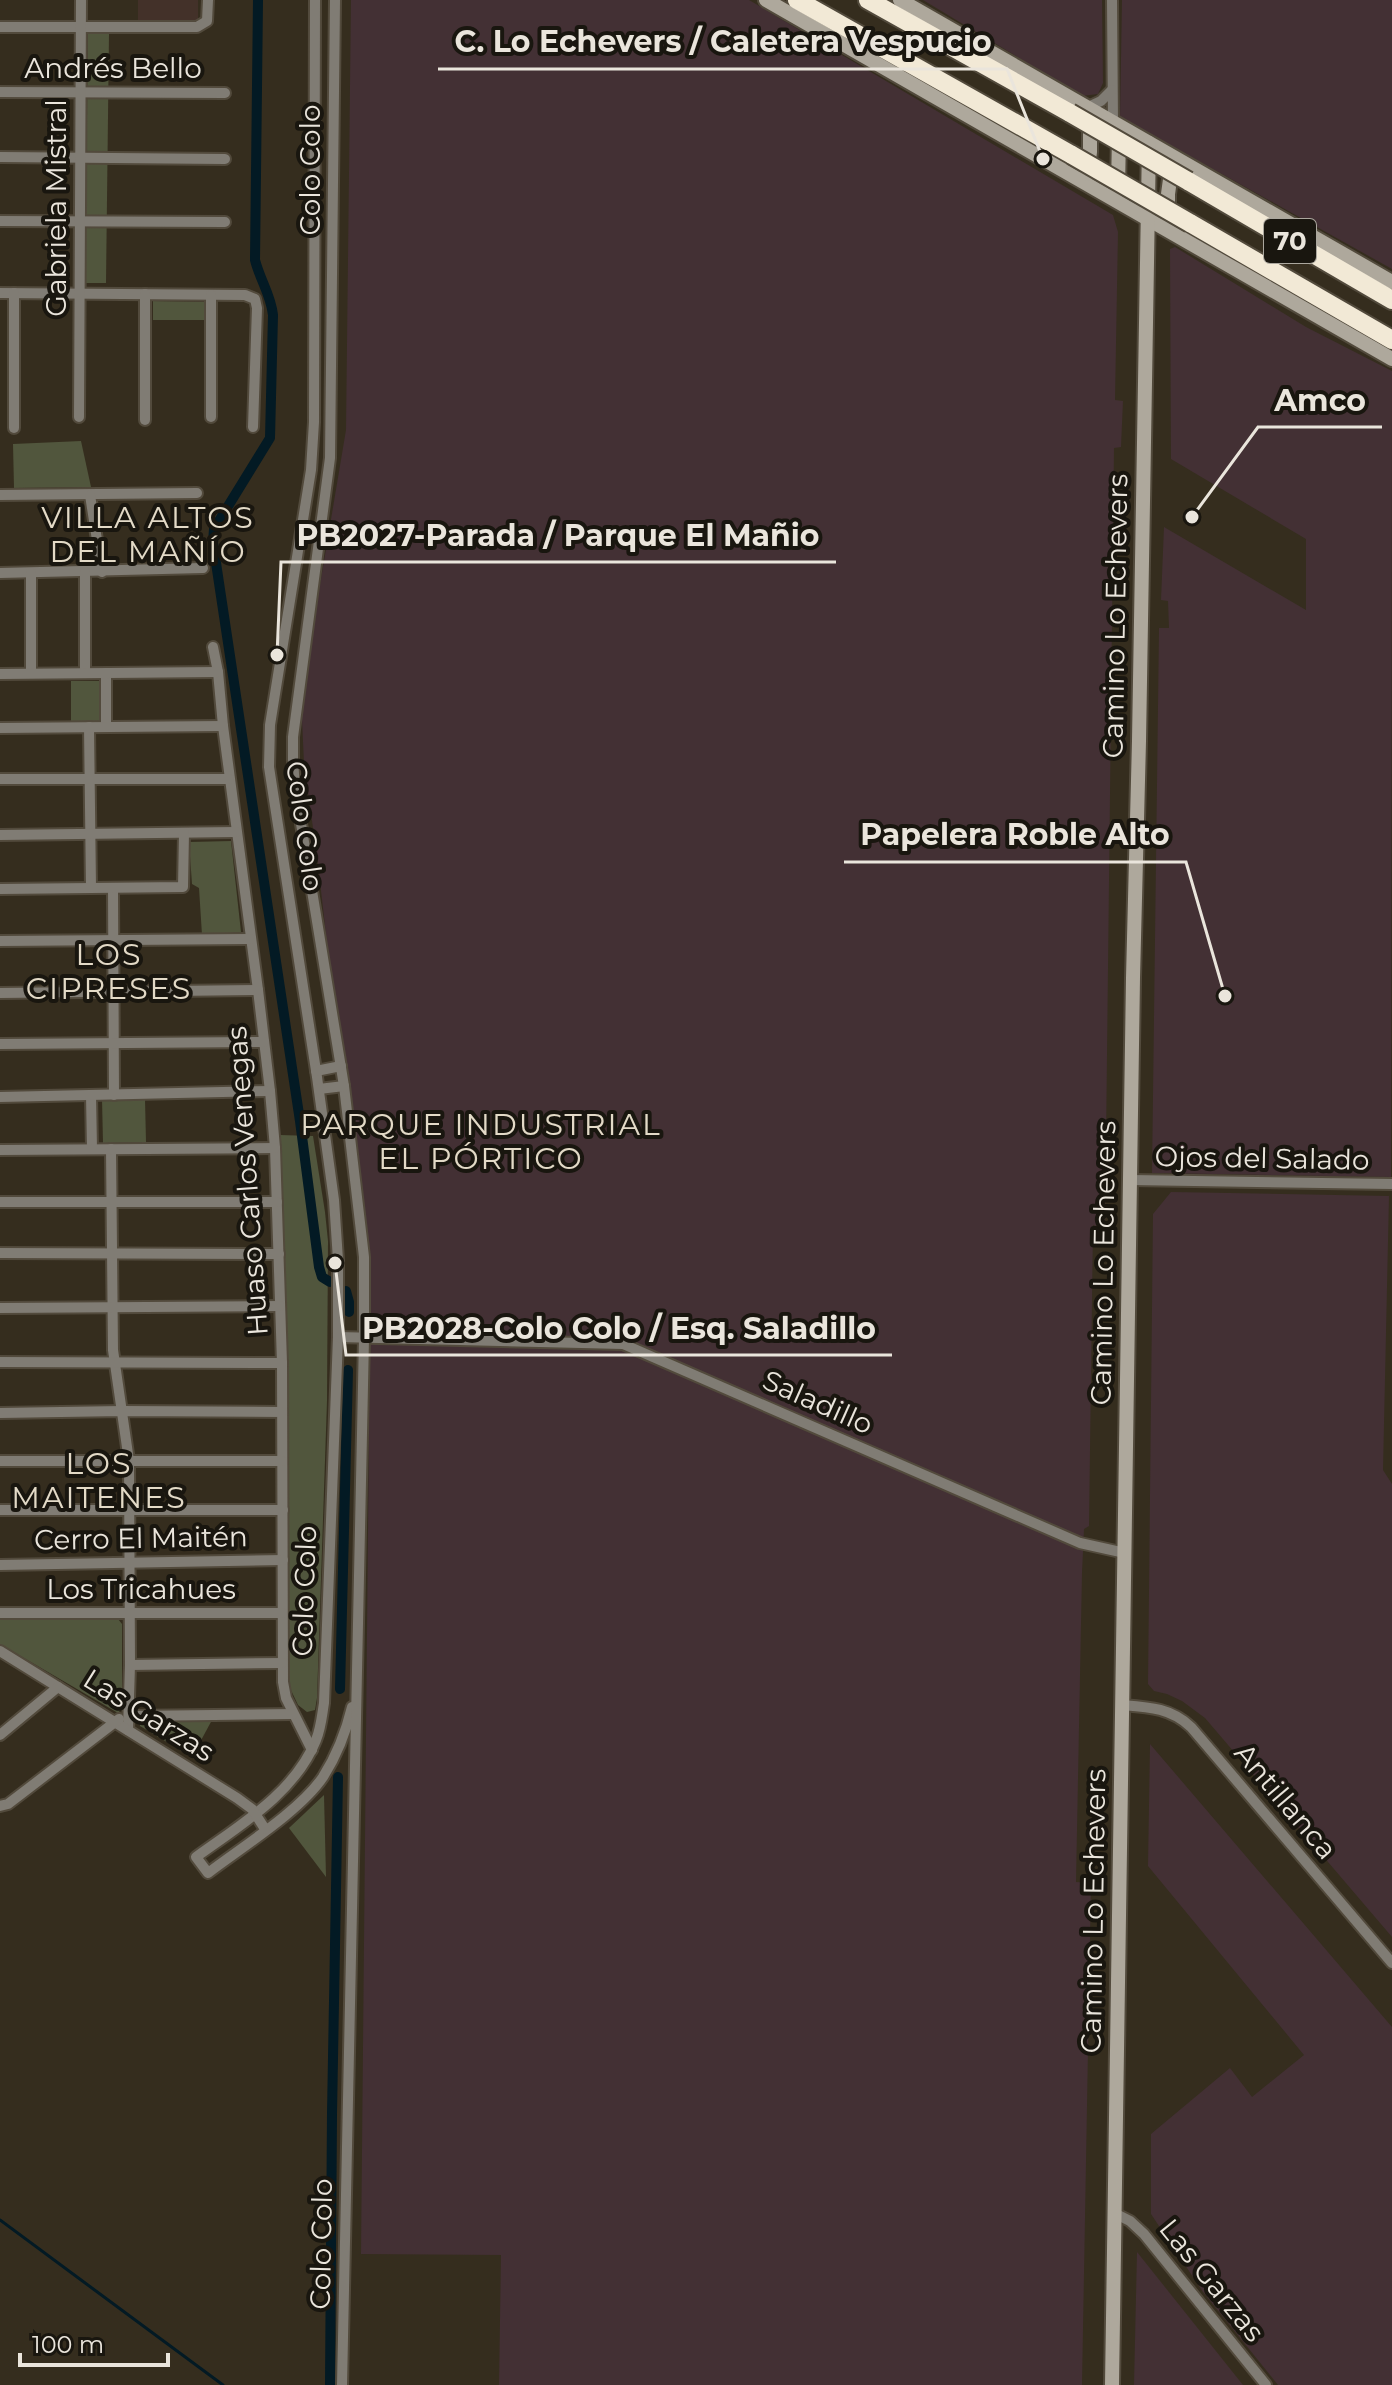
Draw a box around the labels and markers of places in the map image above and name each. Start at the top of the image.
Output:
callout: C. Lo Echevers / Caletera Vespucio [438,15,1007,69]
callout: Amco [1258,373,1382,427]
callout: PB2027-Parada / Parque El Mañio [281,508,836,562]
callout: Papelera Roble Alto [844,808,1186,862]
callout: PB2028-Colo Colo / Esq. Saladillo [346,1301,892,1355]

